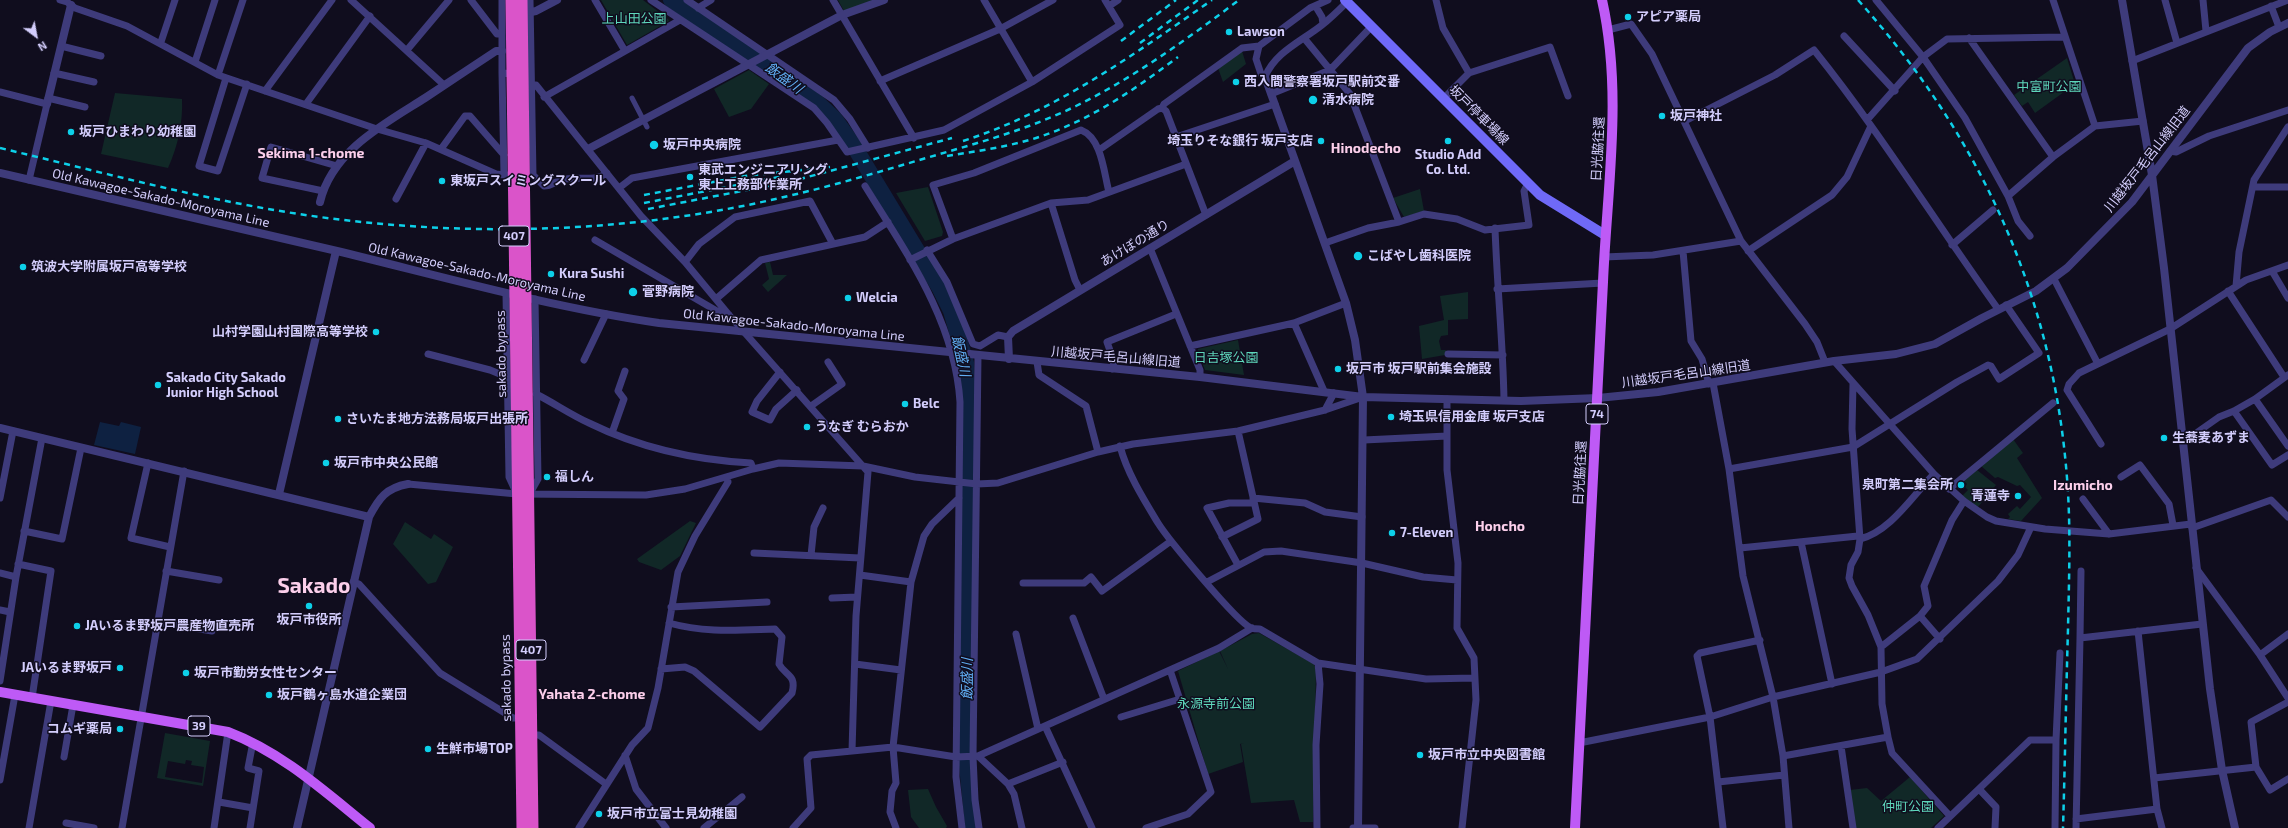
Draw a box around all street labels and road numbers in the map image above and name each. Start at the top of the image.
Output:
street label: 坂戸停車場線 [1446,82,1512,148]
street label: 川越坂戸毛呂山線旧道 [2101,103,2193,215]
street label: 日光脇往還 [1589,116,1607,182]
street label: Old Kawagoe-Sakado-Moroyama Line [51,165,271,231]
street label: あけぼの通り [1098,216,1172,270]
road number: 407 [499,226,529,246]
street label: Old Kawagoe-Sakado-Moroyama Line [367,239,587,305]
street label: Old Kawagoe-Sakado-Moroyama Line [683,306,905,344]
street label: sakado bypass [492,310,510,398]
street label: 川越坂戸毛呂山線旧道 [1051,344,1181,370]
street label: 川越坂戸毛呂山線旧道 [1621,357,1751,391]
road number: 74 [1586,404,1608,424]
street label: 日光脇往還 [1571,440,1589,506]
street label: sakado bypass [497,634,515,722]
road number: 407 [516,640,546,660]
road number: 39 [188,716,210,736]

